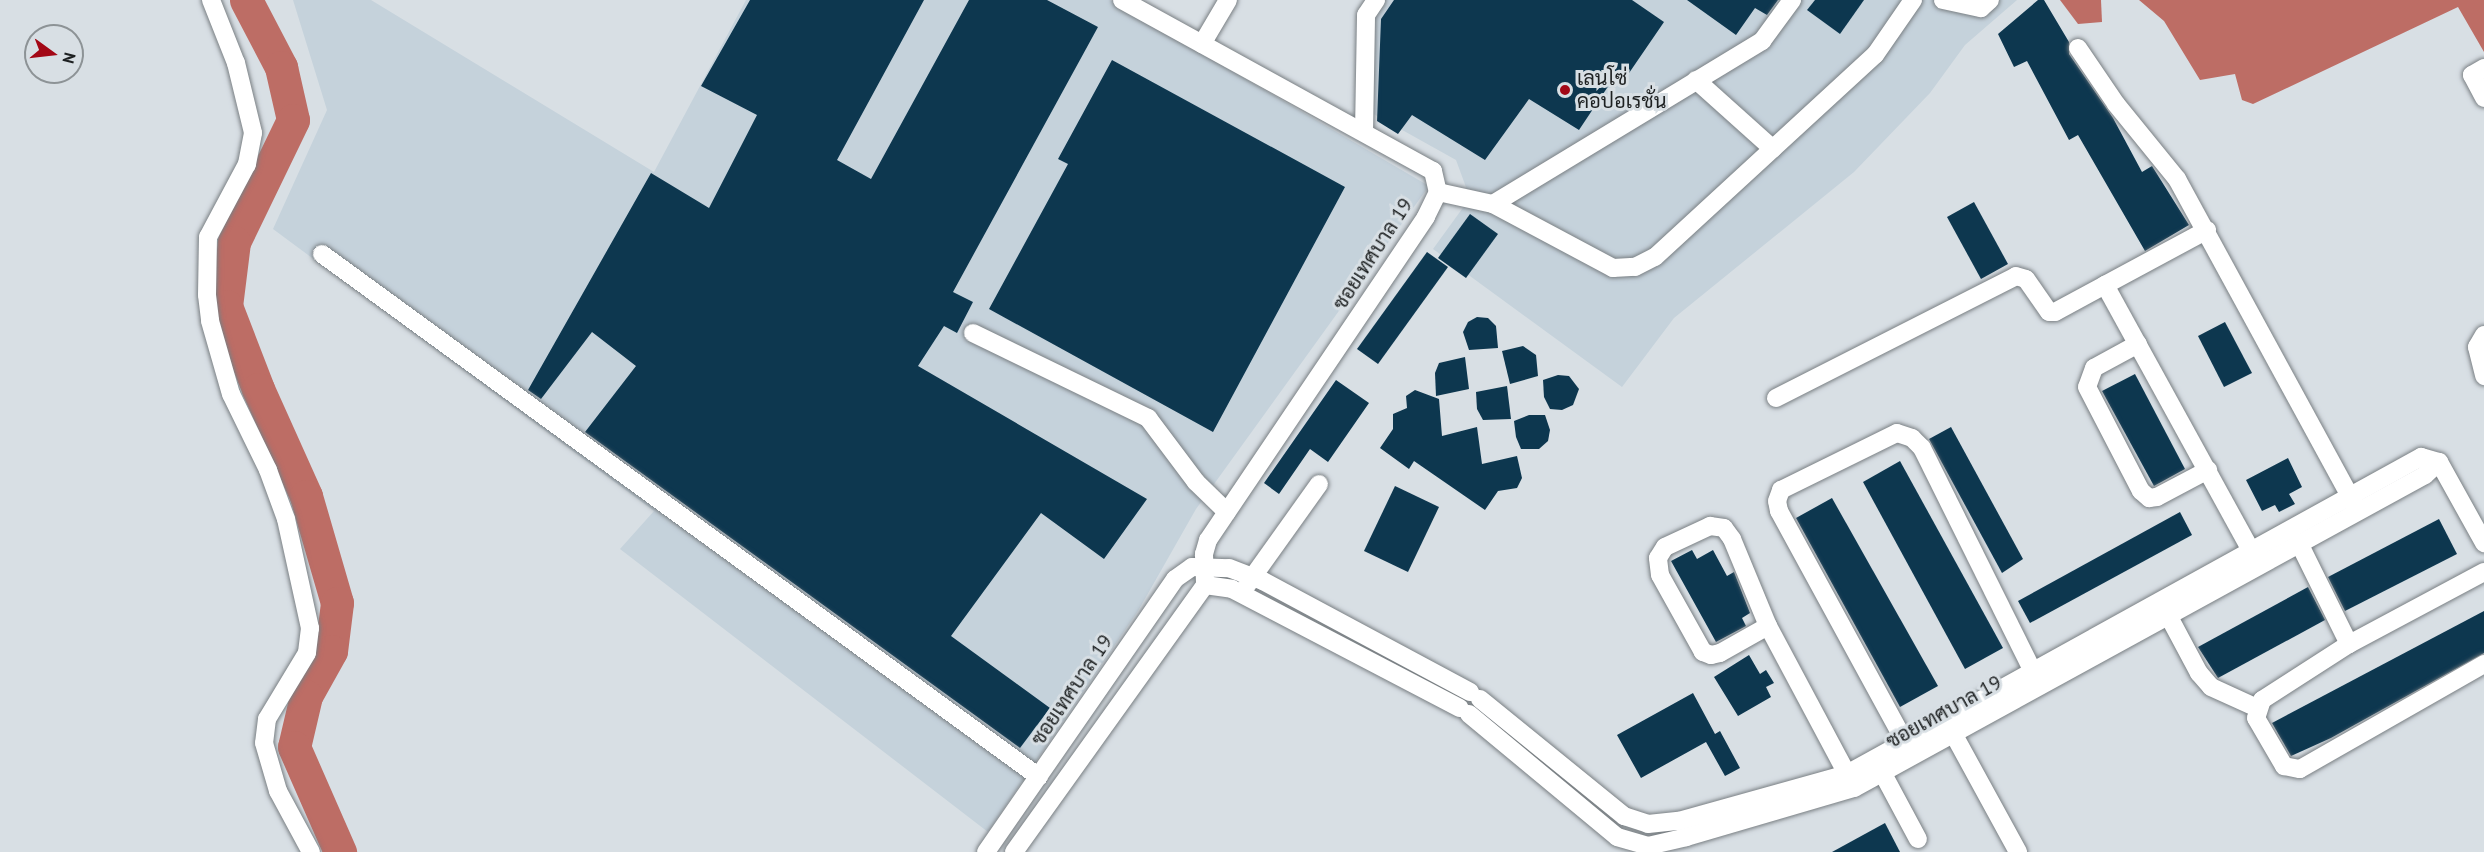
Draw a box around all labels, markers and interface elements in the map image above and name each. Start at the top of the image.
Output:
north arrow [24,24,84,84]
text: N [58,50,80,66]
place label: เลนโซ่ คอปอเรชั่น [1577,66,1666,113]
marker: เลนโซ่ คอปอเรชั่น [1558,83,1572,97]
street label: ซอยเทศบาล 19 [1328,194,1418,314]
street label: ซอยเทศบาล 19 [1026,630,1118,750]
street label: ซอยเทศบาล 19 [1882,670,2006,754]

